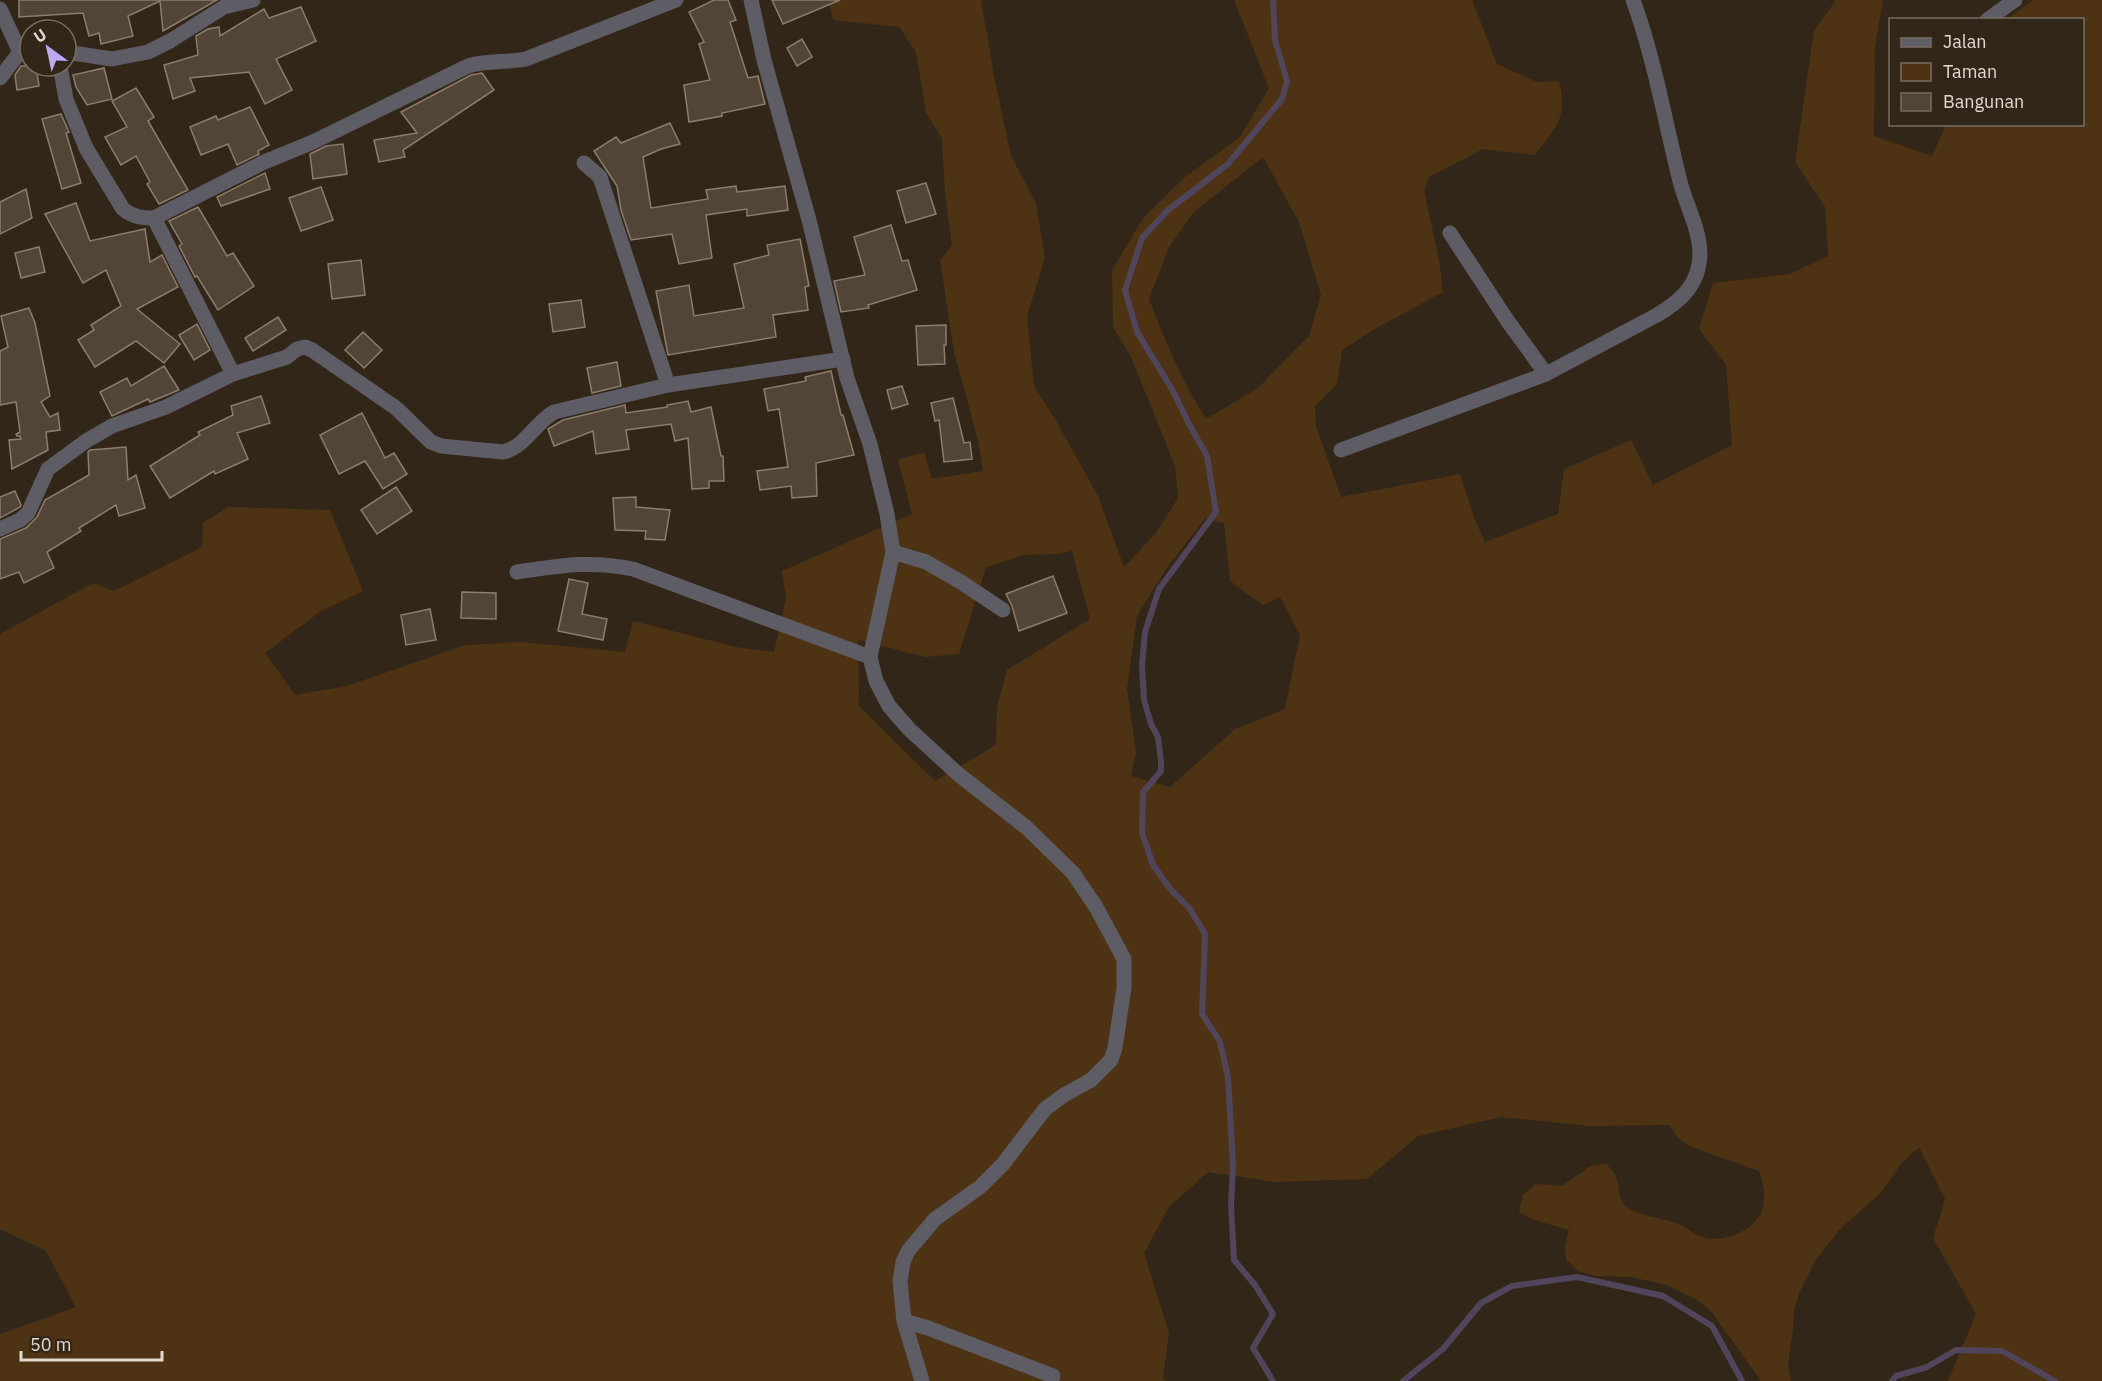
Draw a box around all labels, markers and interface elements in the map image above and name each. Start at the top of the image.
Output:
north arrow [18,18,78,78]
legend [1889,18,2084,126]
text: U [30,24,50,47]
text: Jalan [1943,30,1987,53]
text: Taman [1943,60,1997,83]
text: Bangunan [1943,90,2024,113]
scale bar [21,1324,162,1362]
text: 50 m [30,1333,72,1356]

